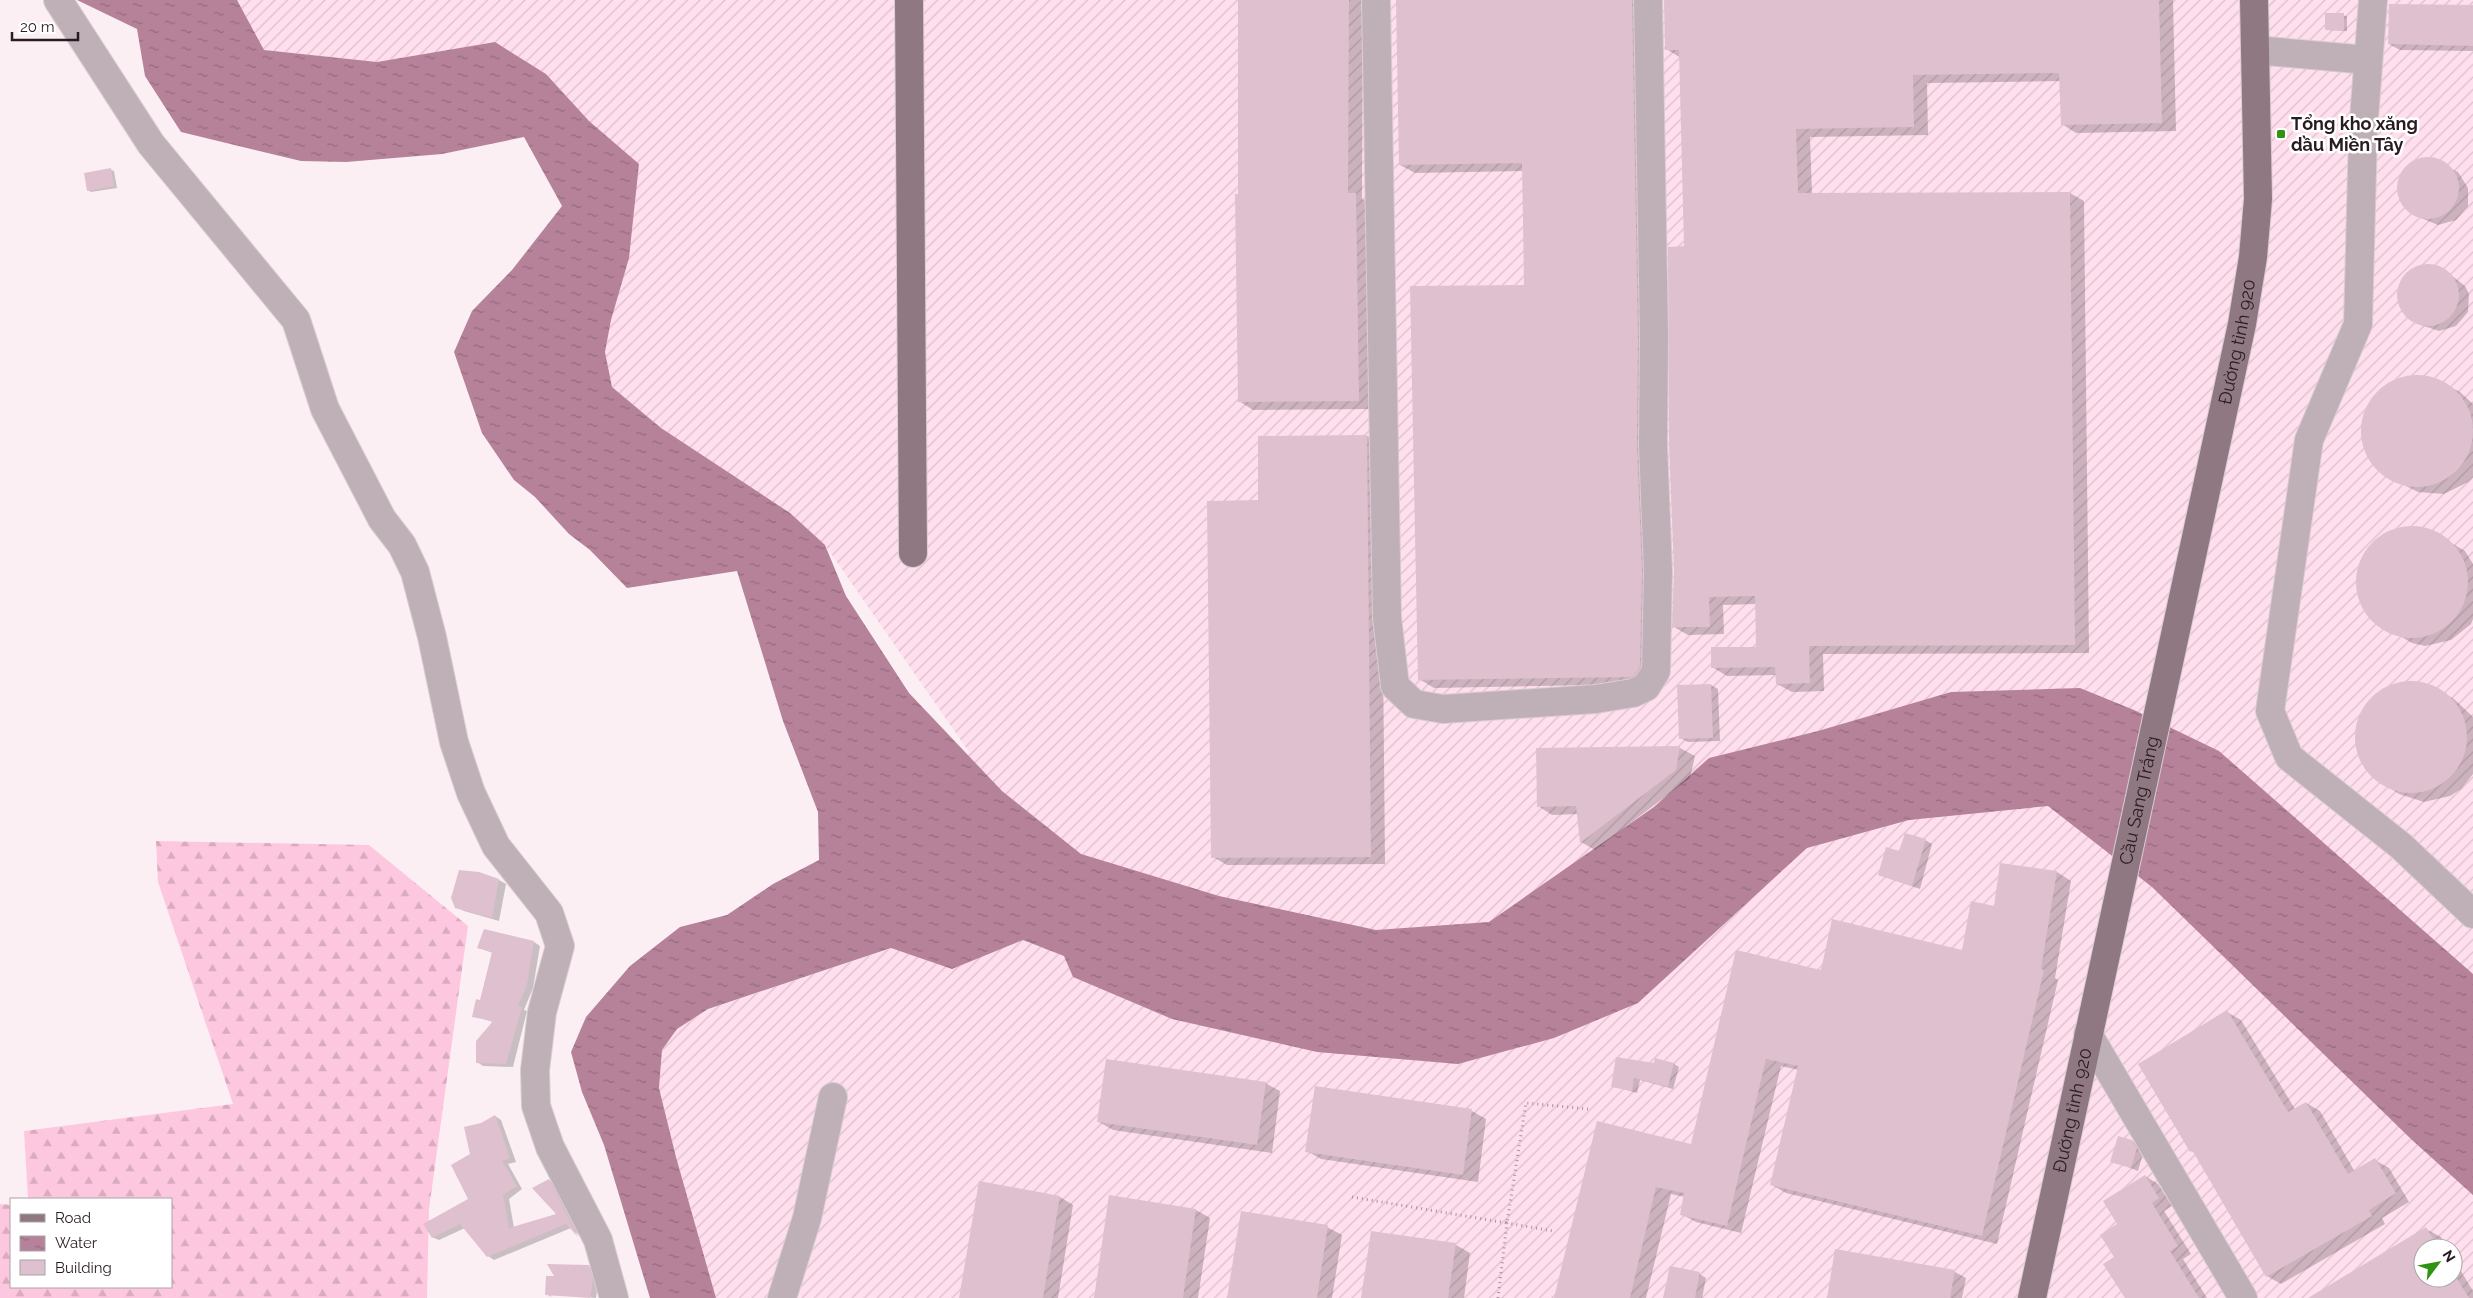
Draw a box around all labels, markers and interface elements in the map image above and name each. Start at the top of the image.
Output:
scale bar [12,10,79,42]
text: 20 m [20,18,55,36]
place label: Tổng kho xăng dầu Miền Tây [2291,113,2418,155]
marker: Tổng kho xăng dầu Miền Tây [2275,128,2287,140]
street label: Đường tỉnh 920 [2214,278,2259,406]
street label: Cầu Sang Trắng [2115,734,2163,867]
street label: Đường tỉnh 920 [2048,1046,2096,1175]
legend [10,1198,172,1288]
text: Road [55,1209,91,1227]
text: Water [55,1234,98,1252]
north arrow [2413,1238,2463,1288]
text: N [2439,1247,2459,1265]
text: Building [55,1259,112,1277]

